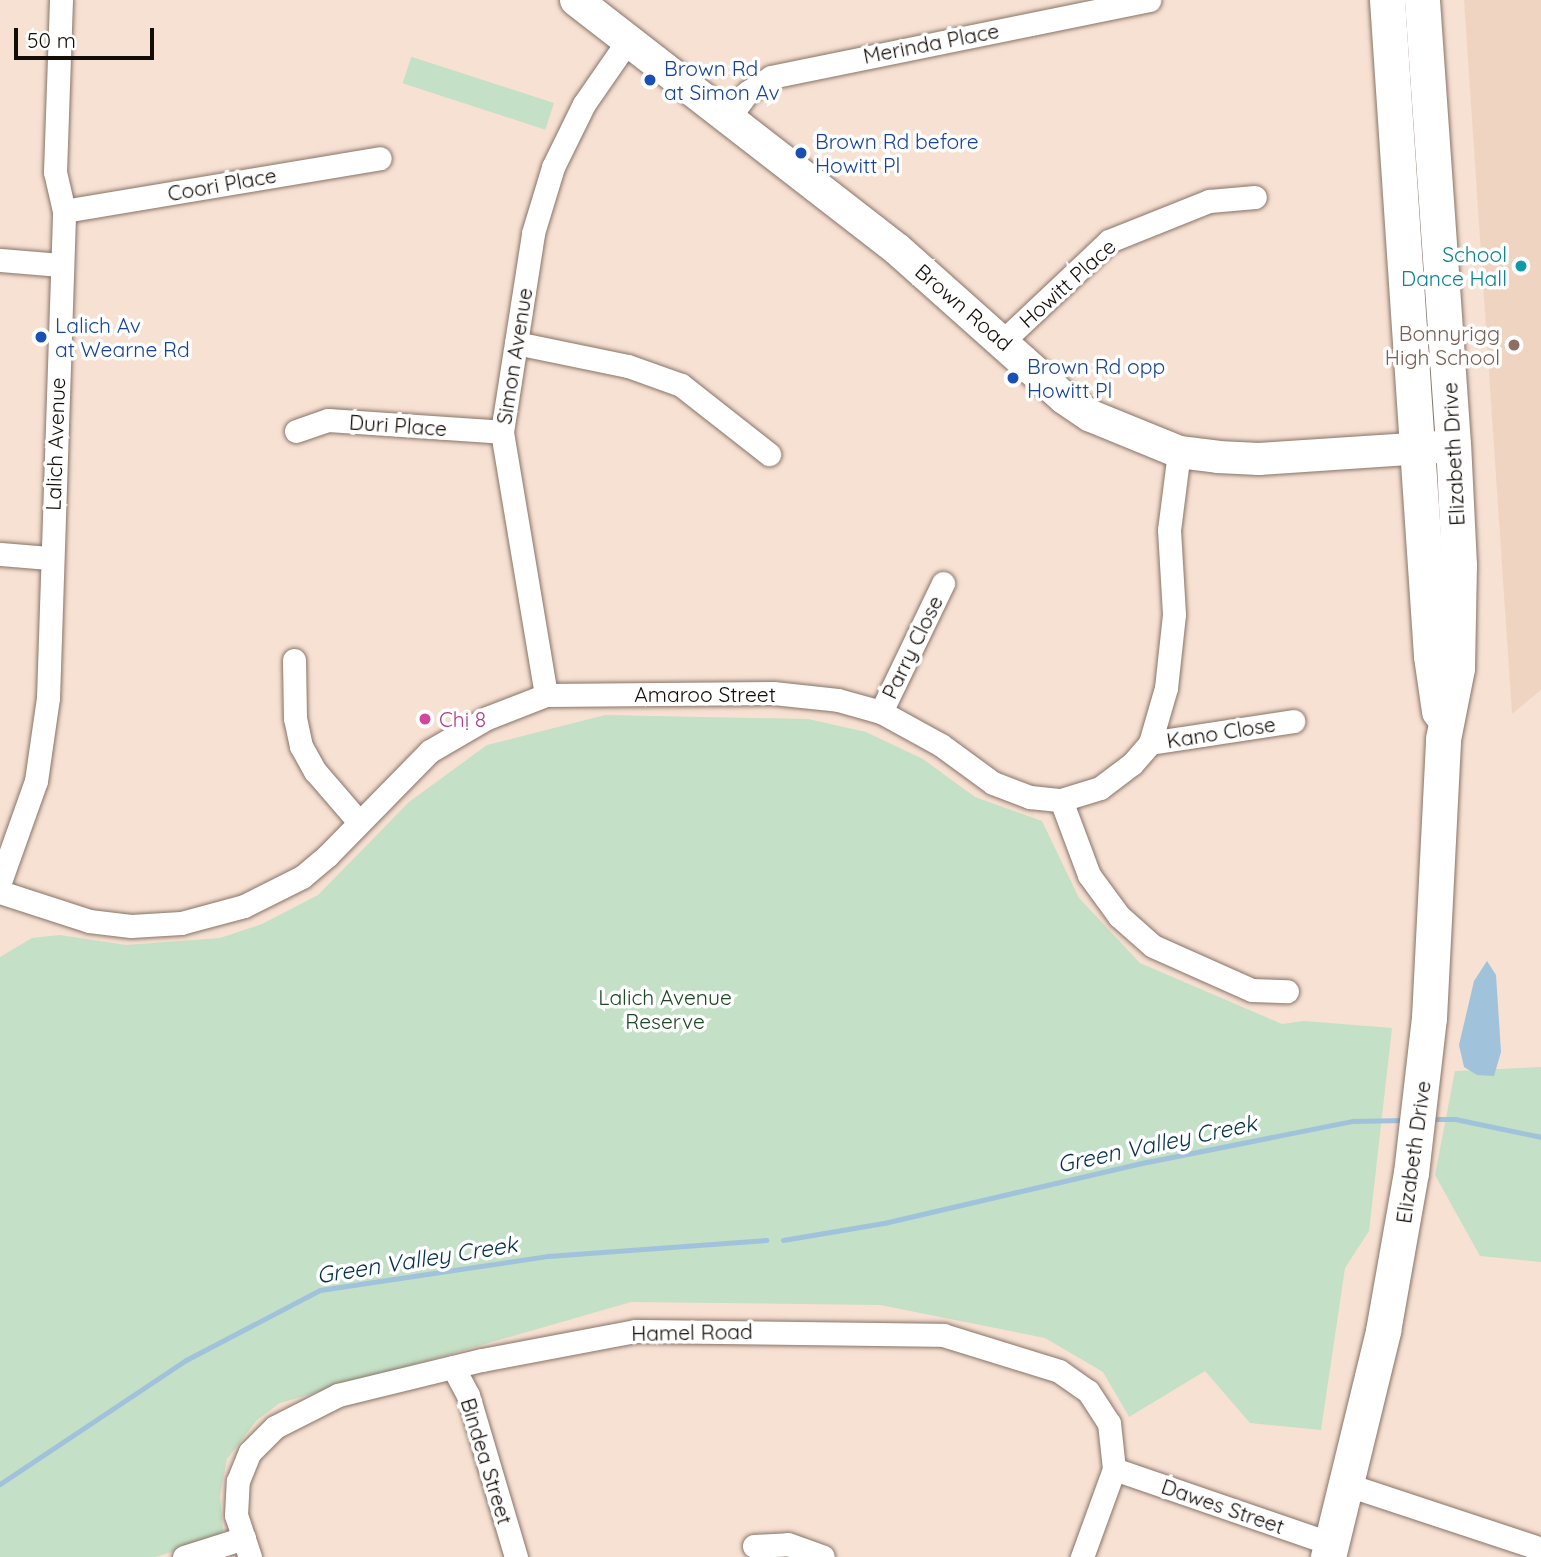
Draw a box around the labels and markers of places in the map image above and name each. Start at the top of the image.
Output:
place label: Brown Rd at Simon Av [664,55,780,105]
marker: Brown Rd at Simon Av [642,72,658,88]
place label: Brown Rd before Howitt Pl [815,128,979,178]
marker: Brown Rd before Howitt Pl [793,145,809,161]
place label: School Dance Hall [1401,241,1507,291]
marker: School Dance Hall [1513,258,1529,274]
place label: Lalich Av at Wearne Rd [55,312,190,362]
place label: Bonnyrigg High School [1385,320,1500,370]
marker: Lalich Av at Wearne Rd [33,329,49,345]
marker: Bonnyrigg High School [1506,337,1522,353]
place label: Brown Rd opp Howitt Pl [1027,353,1165,403]
marker: Brown Rd opp Howitt Pl [1005,370,1021,386]
place label: Chị 8 [439,706,486,732]
marker: Chị 8 [417,711,433,727]

